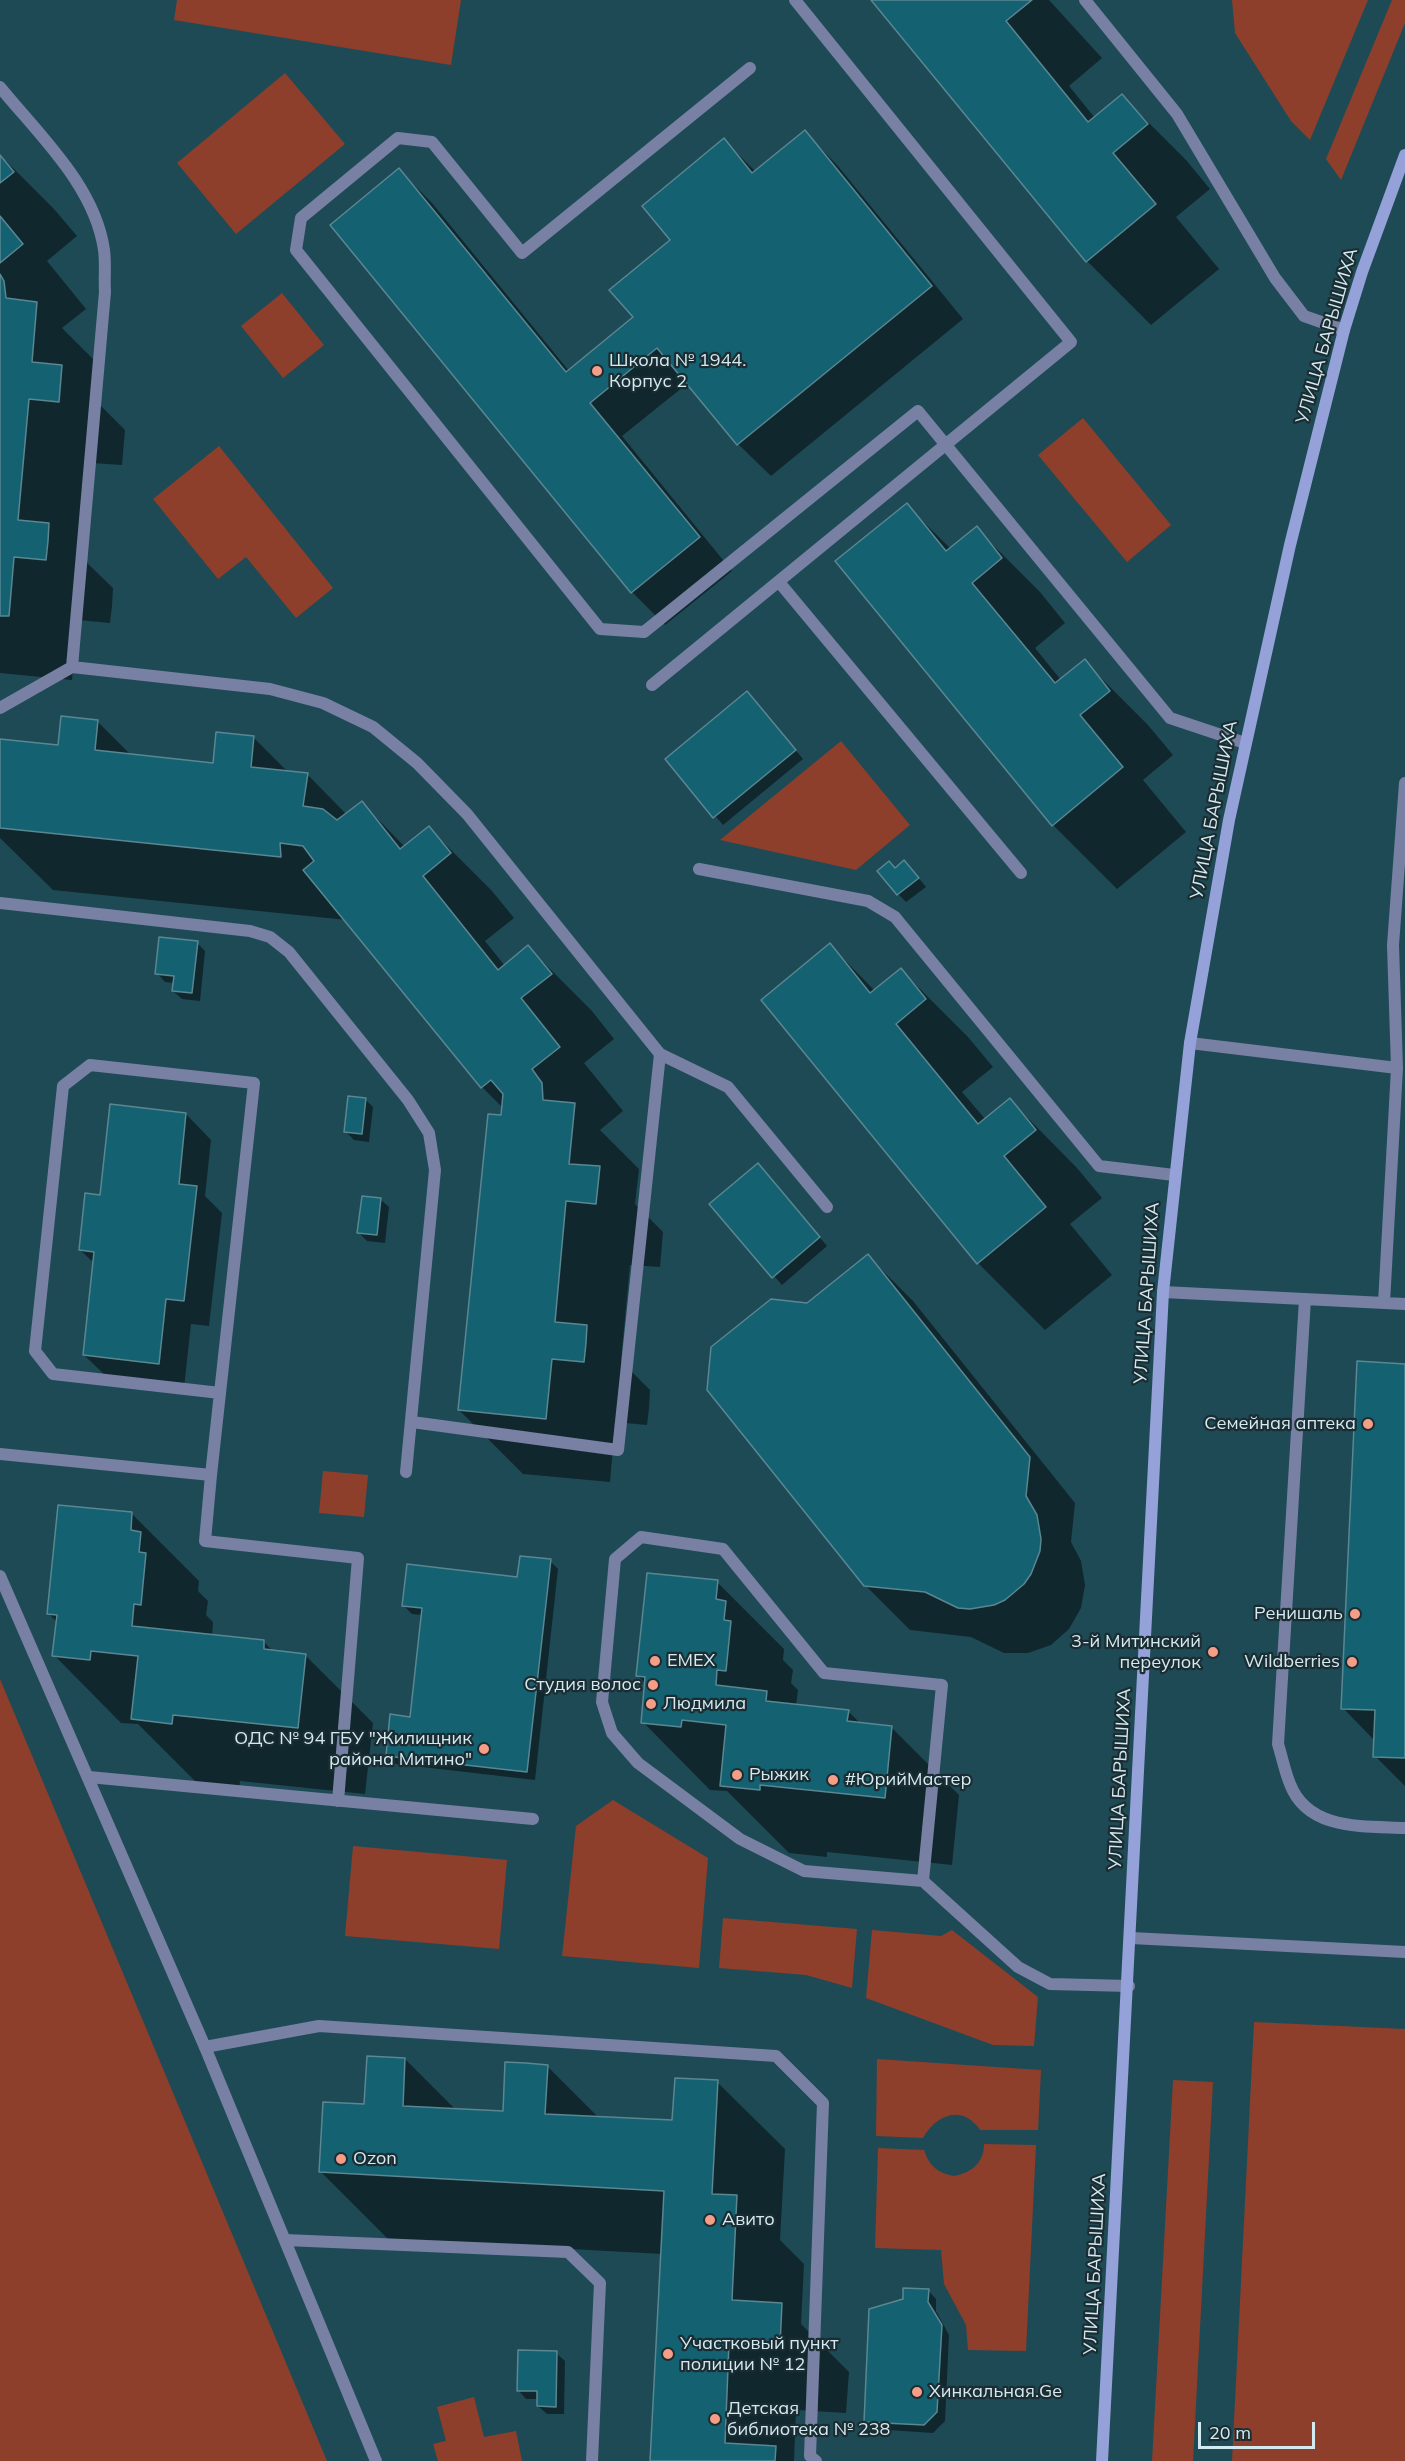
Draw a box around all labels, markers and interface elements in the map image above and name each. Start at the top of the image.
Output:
street label: УЛИЦА БАРЫШИХА [1292,246,1362,426]
place label: Школа № 1944. Корпус 2 [609,350,746,392]
marker: Школа № 1944. Корпус 2 [590,364,604,378]
street label: УЛИЦА БАРЫШИХА [1186,719,1242,901]
street label: УЛИЦА БАРЫШИХА [1130,1201,1164,1385]
place label: Семейная аптека [1204,1413,1356,1435]
marker: Семейная аптека [1361,1417,1375,1431]
place label: Ренишаль [1254,1603,1343,1625]
marker: Ренишаль [1348,1607,1362,1621]
place label: 3-й Митинский переулок [1071,1631,1201,1674]
marker: 3-й Митинский переулок [1206,1645,1220,1659]
place label: EMEX [667,1650,715,1672]
place label: Wildberries [1244,1651,1340,1673]
marker: EMEX [648,1654,662,1668]
marker: Wildberries [1345,1655,1359,1669]
place label: Студия волос [524,1674,641,1696]
marker: Студия волос [646,1678,660,1692]
street label: УЛИЦА БАРЫШИХА [1104,1688,1136,1870]
place label: Людмила [663,1693,746,1715]
marker: Людмила [644,1697,658,1711]
place label: ОДС № 94 ГБУ "Жилищник района Митино" [234,1728,472,1770]
marker: ОДС № 94 ГБУ "Жилищник района Митино" [477,1742,491,1756]
place label: Рыжик [749,1764,809,1786]
marker: Рыжик [730,1768,744,1782]
place label: #ЮрийМастер [845,1769,972,1791]
marker: #ЮрийМастер [826,1773,840,1787]
place label: Ozon [353,2148,397,2170]
marker: Ozon [334,2152,348,2166]
street label: УЛИЦА БАРЫШИХА [1079,2173,1111,2355]
place label: Авито [722,2209,775,2231]
marker: Авито [703,2213,717,2227]
place label: Участковый пункт полиции № 12 [680,2333,838,2376]
marker: Участковый пункт полиции № 12 [661,2347,675,2361]
place label: Хинкальная.Ge [929,2381,1062,2403]
marker: Хинкальная.Ge [910,2385,924,2399]
place label: Детская библиотека № 238 [727,2398,890,2440]
scale bar [1201,2410,1318,2448]
marker: Детская библиотека № 238 [708,2412,722,2426]
text: 20 m [1209,2421,1251,2444]

